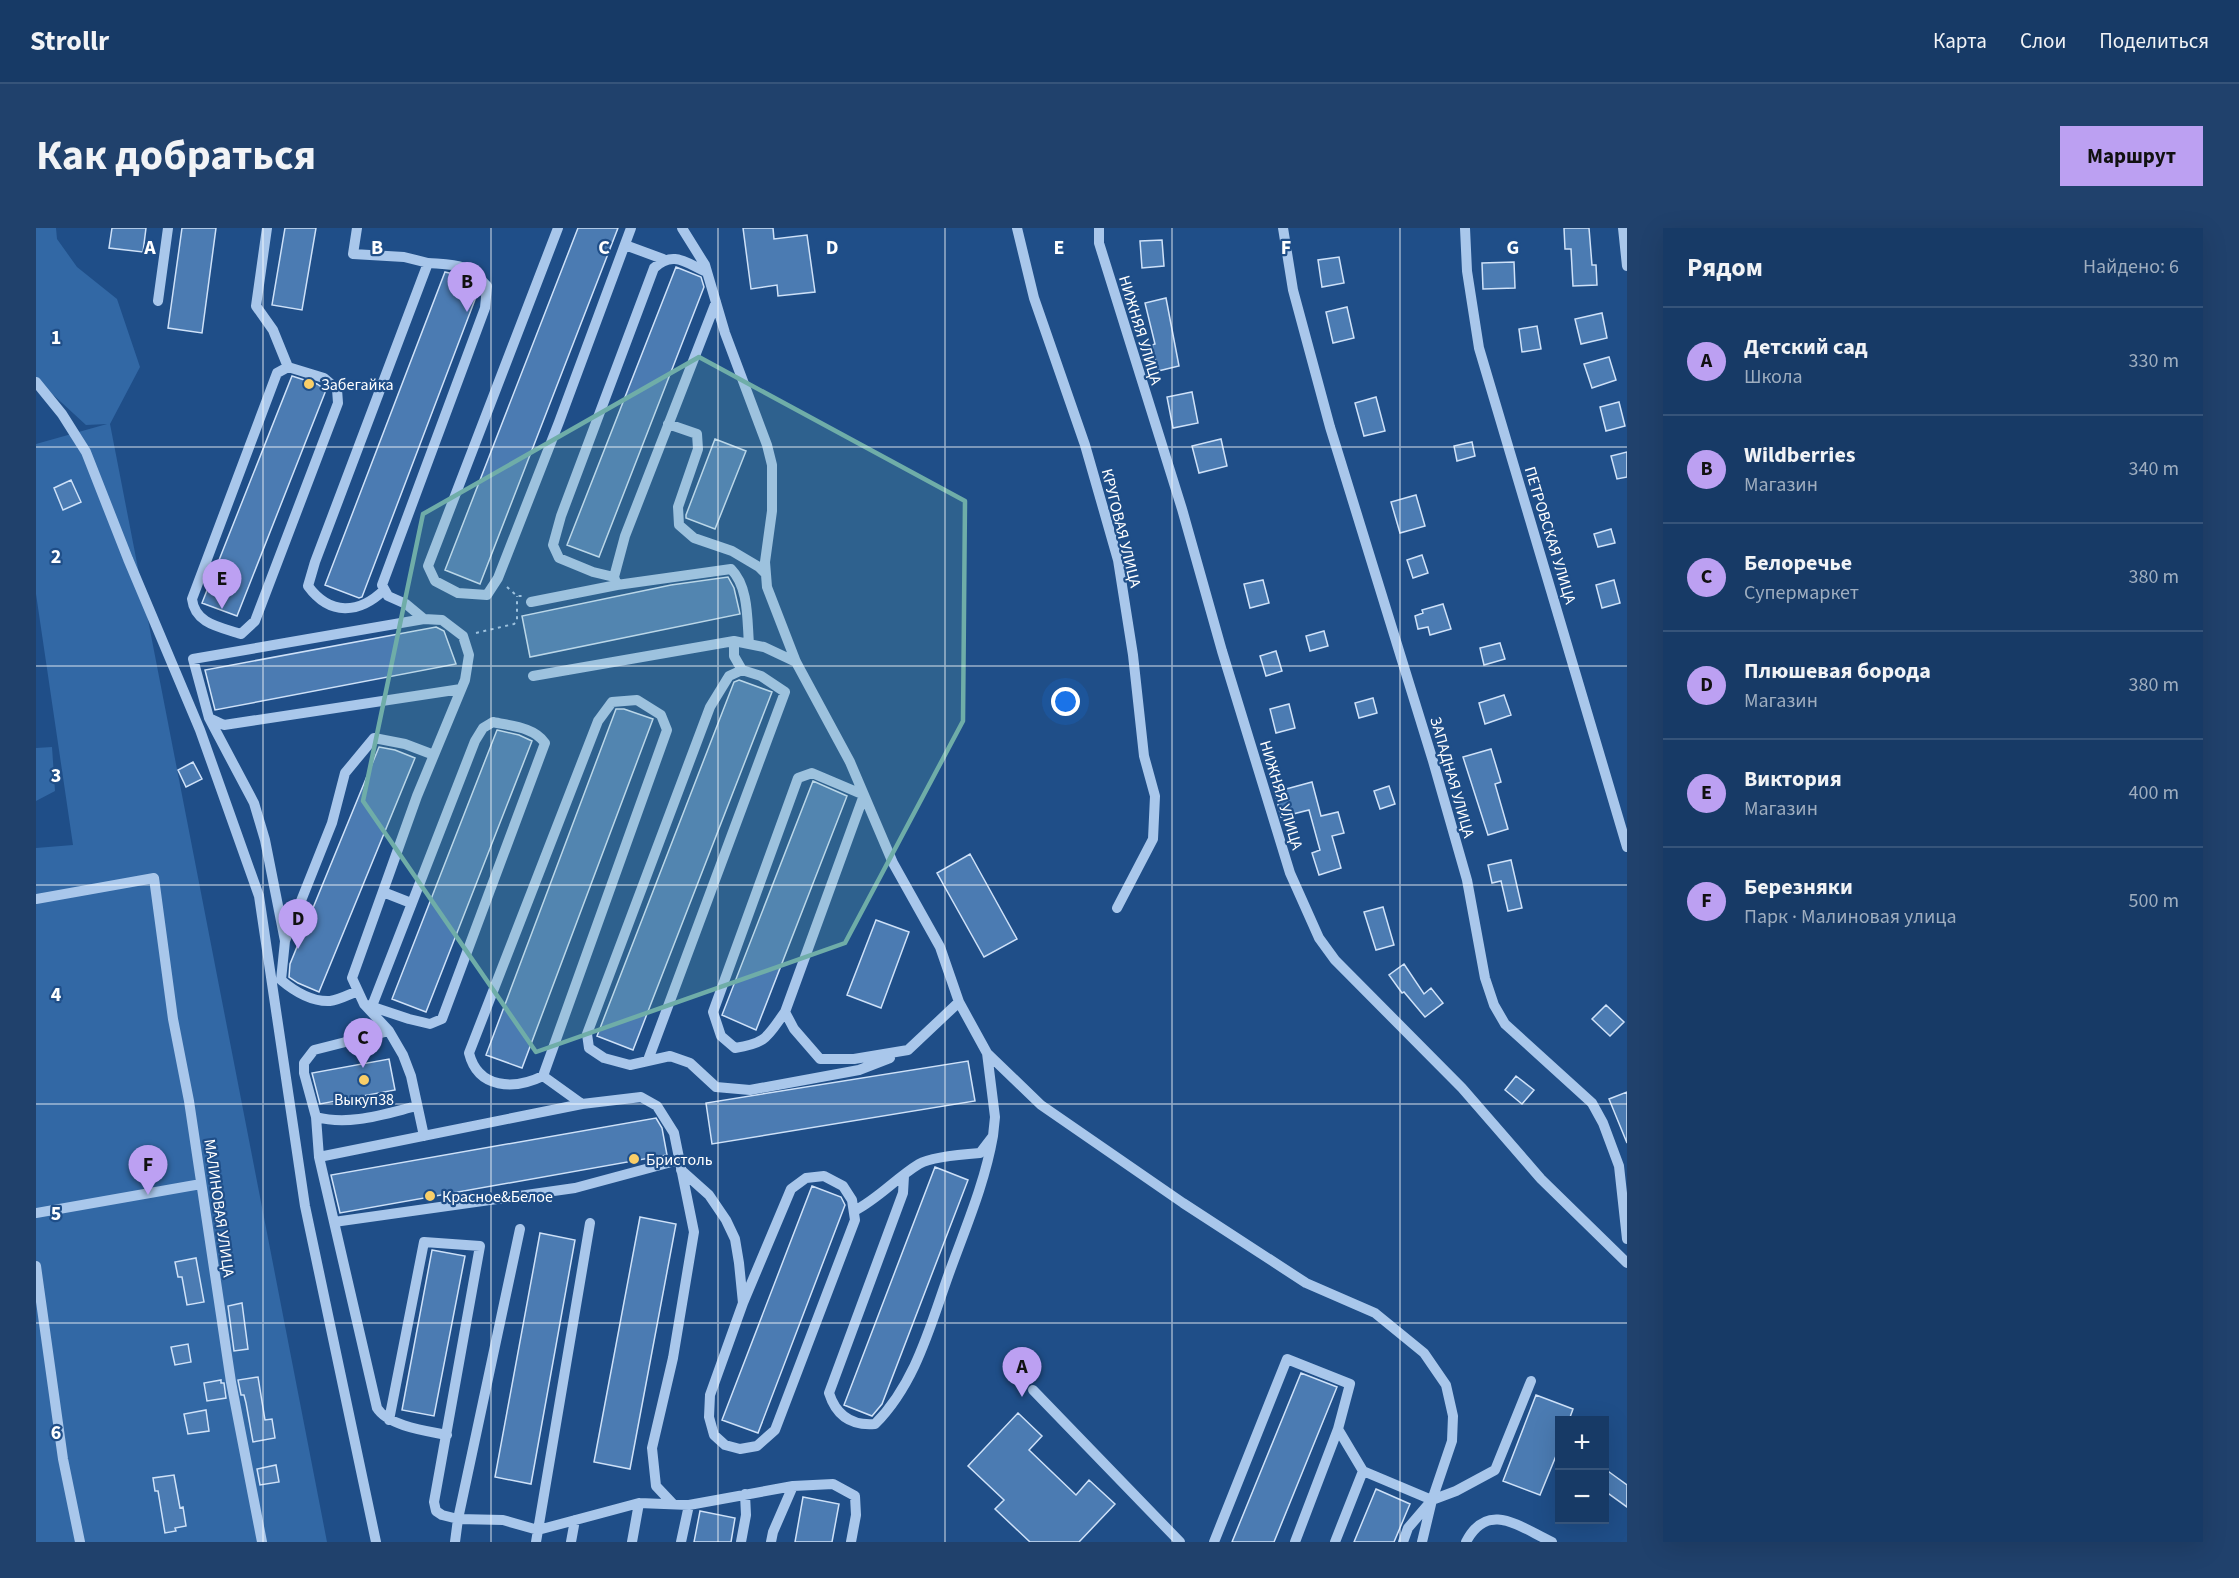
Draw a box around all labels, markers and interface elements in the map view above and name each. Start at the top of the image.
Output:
text: Strollr [30,21,109,61]
text: Карта [1933,26,1987,56]
text: Слои [2020,26,2066,56]
text: Поделиться [2099,26,2209,56]
text: Как добраться [36,126,316,186]
button: Маршрут [2060,126,2203,186]
text: A [143,234,156,262]
text: B [371,234,383,262]
text: C [598,234,610,262]
text: D [826,234,838,262]
text: E [1054,234,1064,262]
text: F [1281,234,1291,262]
text: G [1507,234,1519,262]
text: Рядом [1687,249,1763,286]
text: Найдено: 6 [2083,253,2179,281]
pin: B [448,262,486,312]
street label: НИЖНЯЯ УЛИЦА [1113,273,1167,388]
text: 1 [51,324,61,352]
text: Детский сад [1744,331,1868,363]
text: A [1701,347,1712,375]
text: 330 m [2129,347,2179,375]
text: Школа [1744,363,1803,391]
place label: Забегайка [321,374,393,396]
marker: Забегайка [302,377,316,391]
text: Wildberries [1744,439,1856,471]
text: B [1700,455,1713,483]
text: 340 m [2129,455,2179,483]
street label: ПЕТРОВСКАЯ УЛИЦА [1519,464,1582,607]
street label: КРУГОВАЯ УЛИЦА [1096,466,1147,590]
text: Магазин [1744,471,1818,499]
text: 2 [51,543,61,571]
text: Белоречье [1744,547,1852,579]
pin: E [202,560,242,609]
text: C [1701,563,1712,591]
text: 380 m [2129,563,2179,591]
text: Супермаркет [1744,579,1859,607]
text: Плюшевая борода [1744,655,1931,687]
text: D [1700,671,1713,699]
text: 380 m [2129,671,2179,699]
your location [1051,687,1080,716]
text: Магазин [1744,687,1818,715]
street label: ЗАПАДНАЯ УЛИЦА [1424,714,1480,841]
street label: НИЖНЯЯ УЛИЦА [1254,738,1308,853]
text: 3 [51,762,61,790]
text: Виктория [1744,763,1842,795]
text: E [1701,779,1712,807]
text: 400 m [2129,779,2179,807]
text: Магазин [1744,795,1818,823]
text: Березняки [1744,871,1853,903]
text: F [1701,887,1712,915]
text: 500 m [2129,887,2179,915]
pin: D [278,900,318,949]
text: Парк · Малиновая улица [1744,903,1957,931]
text: 4 [51,981,62,1009]
pin: C [344,1018,382,1068]
marker: Выкуп38 [357,1073,371,1087]
place label: Выкуп38 [334,1089,394,1111]
street label: МАЛИНОВАЯ УЛИЦА [198,1138,240,1279]
pin: F [128,1146,168,1195]
place label: Бристоль [646,1149,713,1171]
marker: Бристоль [627,1152,641,1166]
place label: Красное&Белое [442,1186,553,1208]
marker: Красное&Белое [423,1189,437,1203]
text: 5 [51,1200,61,1228]
pin: A [1002,1348,1042,1397]
map controls [1555,1416,1609,1524]
button: + [1555,1416,1609,1470]
text: 6 [51,1419,61,1447]
button: − [1555,1470,1609,1524]

